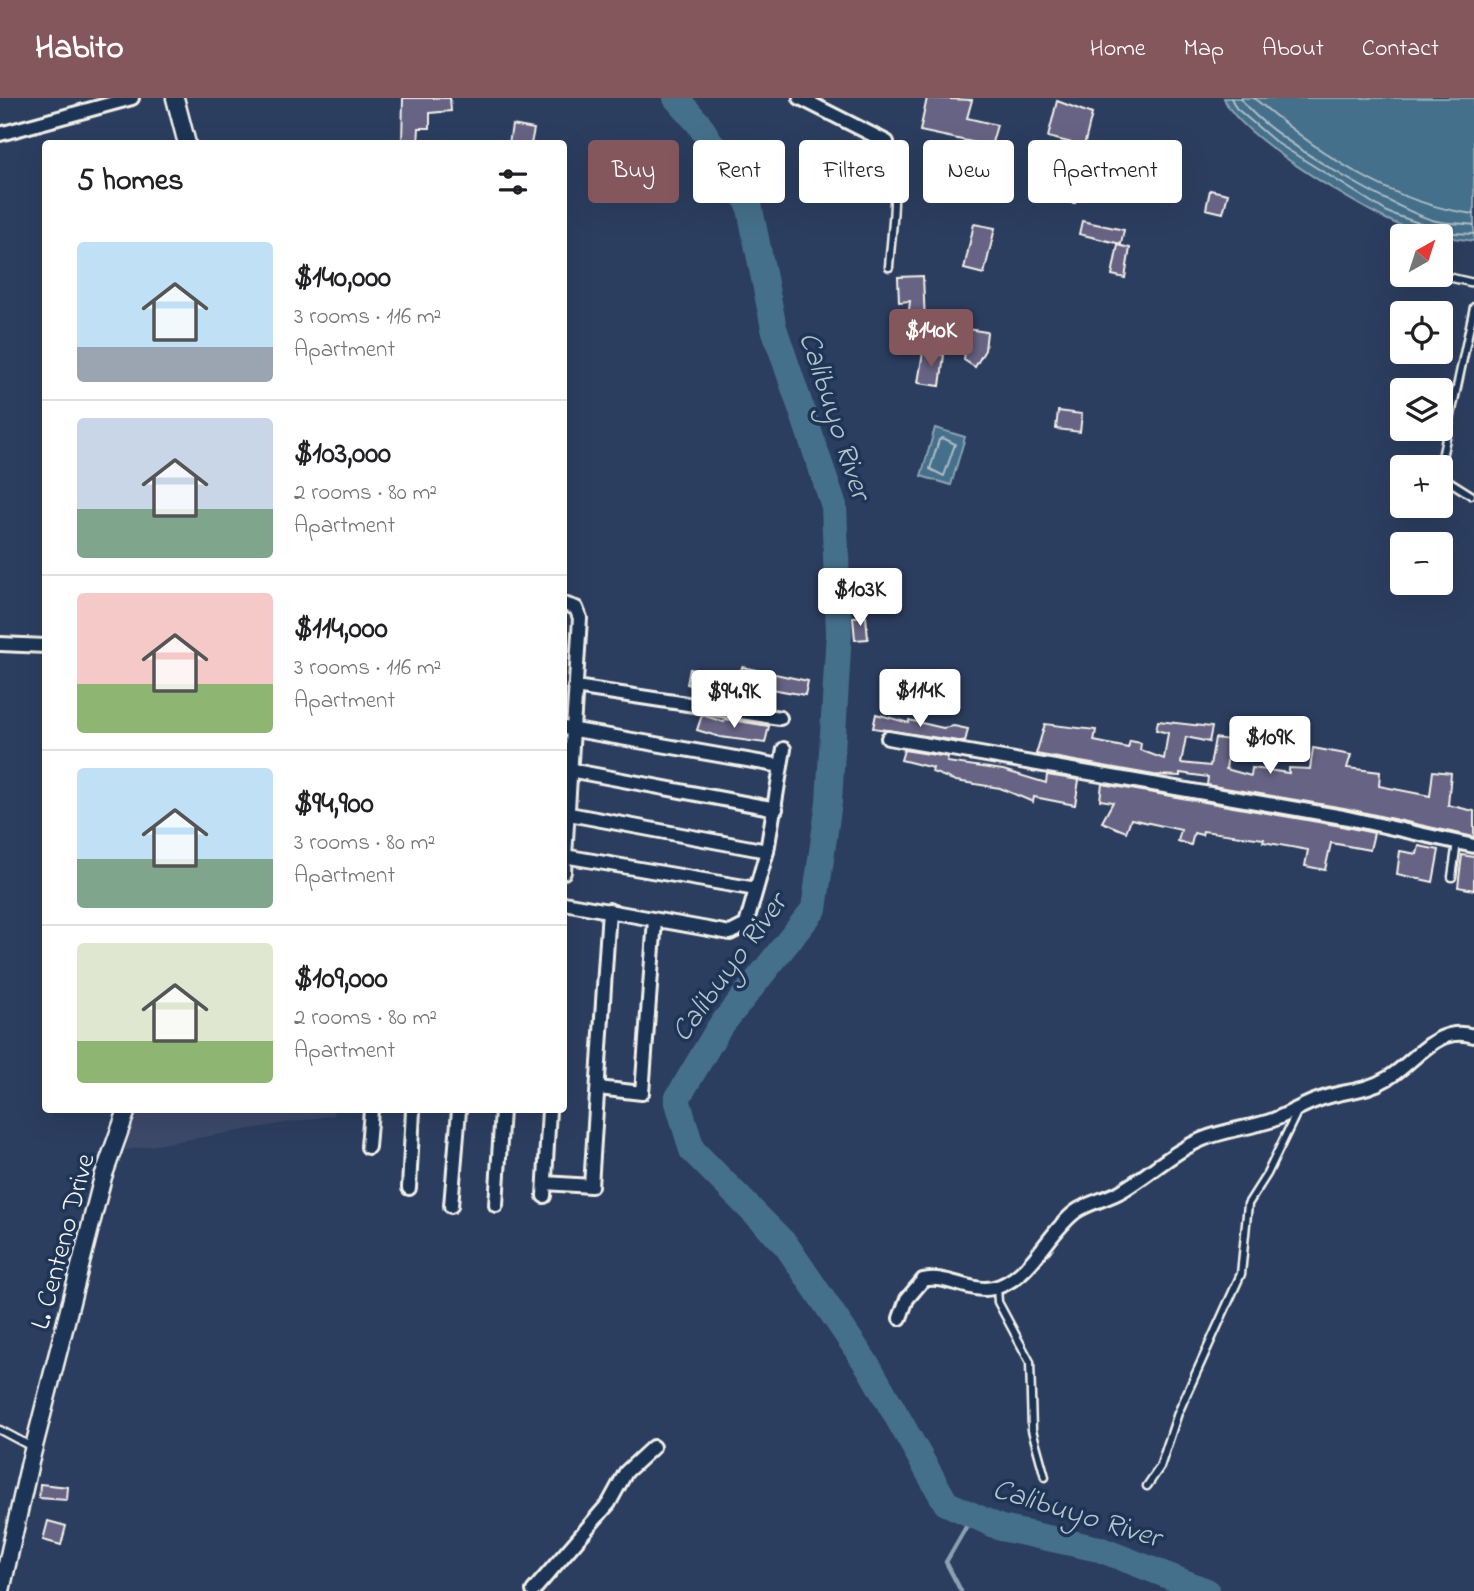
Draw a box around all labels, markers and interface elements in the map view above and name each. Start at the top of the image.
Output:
text: Habito [35,25,124,73]
text: Home [1090,32,1146,67]
text: Map [1184,32,1224,67]
text: About [1262,32,1324,67]
text: Contact [1362,32,1439,67]
chip: Buy [588,140,679,203]
chip: Rent [693,140,785,203]
chip: Filters [799,140,909,203]
chip: New [923,140,1014,203]
chip: Apartment [1028,140,1182,203]
text: 5 homes [77,160,184,204]
icon: filters [494,163,532,201]
north arrow [1390,224,1452,287]
map controls [1390,224,1453,595]
text: $140,000 [294,257,391,301]
icon: home [133,270,217,354]
text: 3 rooms · 116 m² [294,301,441,334]
button: locate [1390,301,1453,364]
pin: $140K [882,310,980,369]
text: $140K [905,315,957,348]
water label: Calibuyo River [785,326,882,509]
text: Apartment [294,334,395,367]
button: layers [1390,378,1453,441]
text: $103,000 [294,433,391,477]
icon: home [133,446,217,530]
button: + [1390,455,1453,518]
text: 2 rooms · 80 m² [294,477,437,510]
text: Apartment [294,510,395,543]
button: − [1390,532,1453,595]
pin: $103K [811,568,909,628]
text: $103K [834,574,886,607]
text: $114,000 [294,608,388,652]
icon: home [133,621,217,705]
text: 3 rooms · 116 m² [294,652,441,685]
pin: $94.9K [677,670,791,730]
pin: $114K [871,670,969,729]
text: $114K [895,675,945,708]
text: $94.9K [707,676,761,709]
text: Apartment [294,685,395,718]
pin: $109K [1221,716,1319,776]
text: $109K [1245,722,1295,755]
text: $94,900 [294,783,374,827]
icon: home [133,796,217,880]
text: 3 rooms · 80 m² [294,827,435,860]
text: Apartment [294,860,395,893]
water label: Calibuyo River [662,882,802,1052]
text: $109,000 [294,958,388,1002]
icon: home [133,971,217,1055]
text: 2 rooms · 80 m² [294,1002,437,1035]
text: Apartment [294,1035,395,1068]
street label: L. Centeno Drive [21,1149,108,1334]
water label: Calibuyo River [987,1468,1169,1562]

